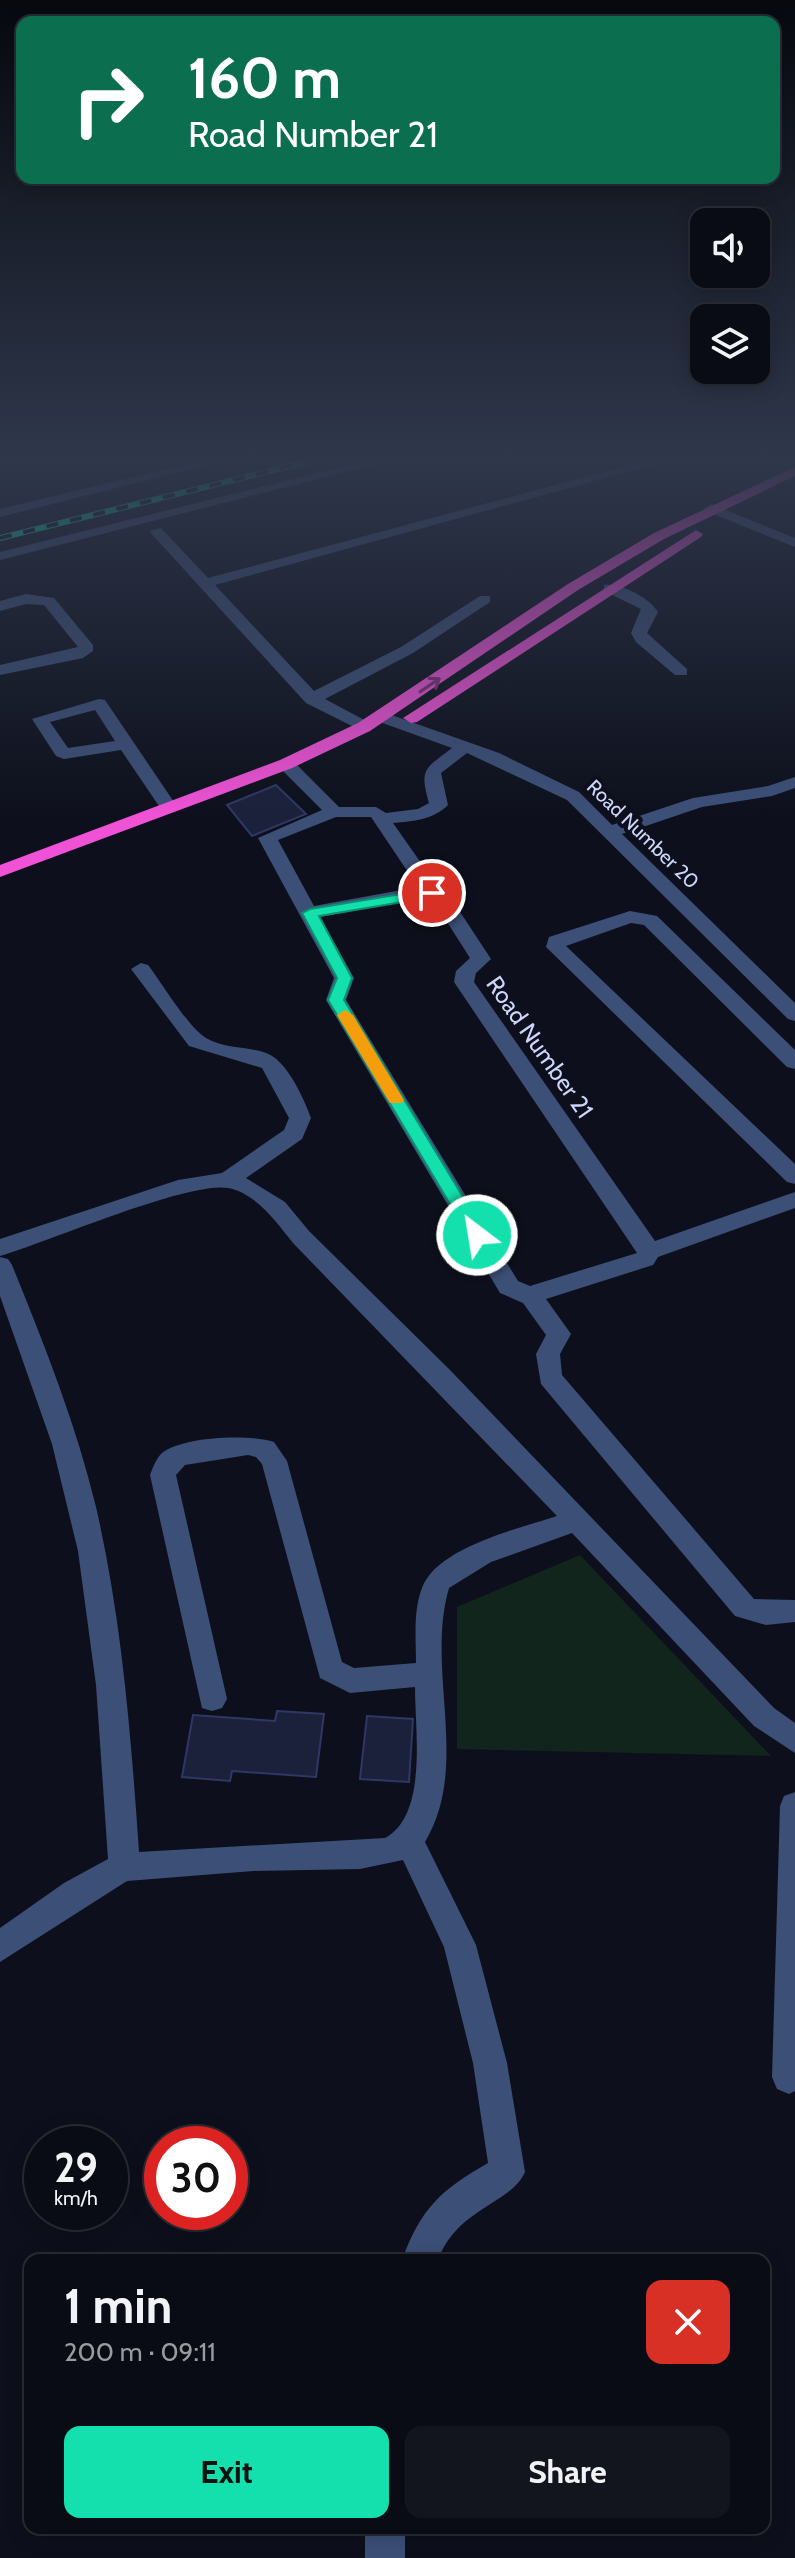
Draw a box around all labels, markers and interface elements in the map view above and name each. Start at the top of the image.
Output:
text: 160 m [188,44,341,112]
icon: right [56,48,160,152]
text: Road Number 21 [188,112,438,156]
map controls [690,208,770,384]
button: sound [690,208,770,288]
button: layers [690,304,770,384]
one-way arrow [418,677,440,693]
street label: Road Number 20 [582,775,704,893]
pin [398,859,466,927]
icon: arrive [410,871,454,915]
street label: Road Number 21 [480,970,600,1124]
position arrow [435,1193,519,1277]
speed limit sign: 30 [144,2126,248,2230]
text: 29 [54,2143,98,2192]
text: km/h [54,2186,98,2210]
text: 1 min [64,2277,172,2335]
button: close [646,2280,730,2364]
text: 200 m · 09:11 [64,2336,216,2368]
button: Exit [64,2426,389,2518]
button: Share [405,2426,730,2518]

